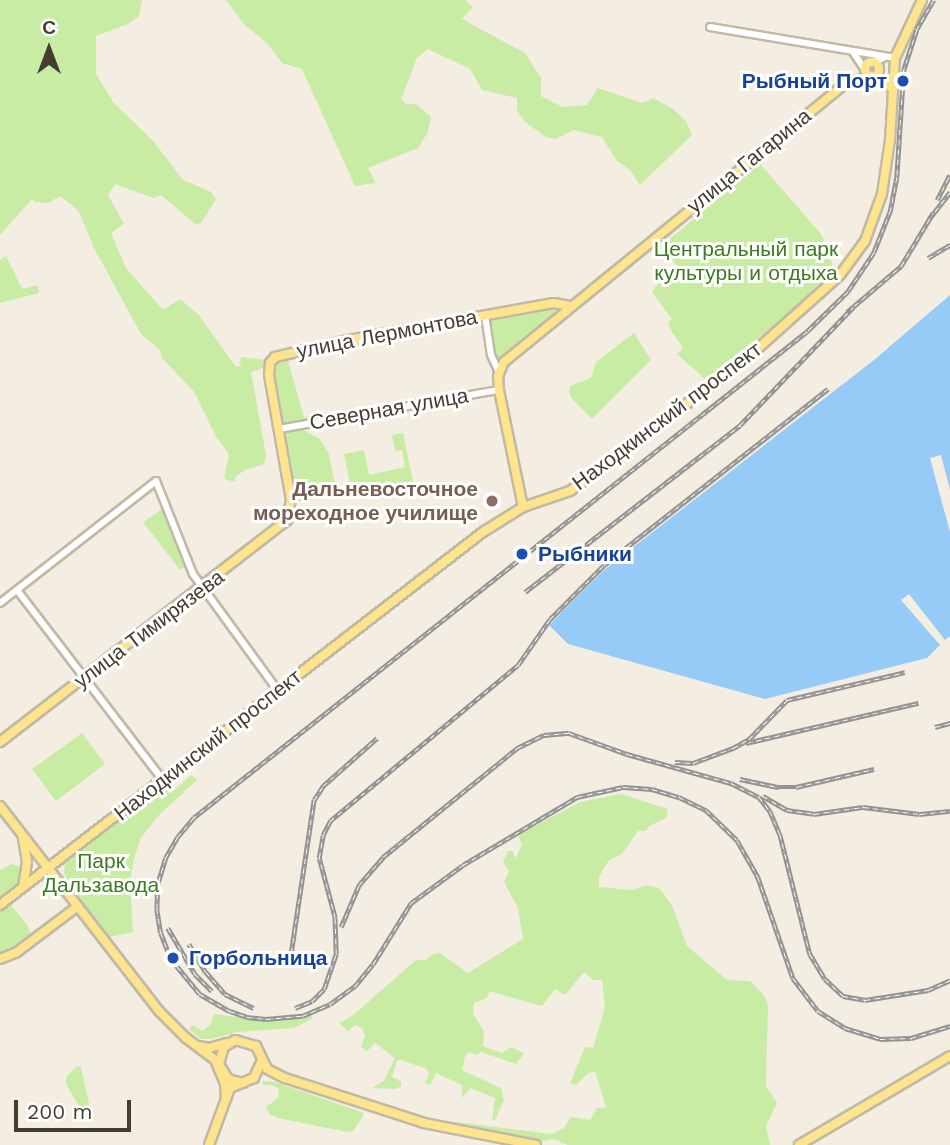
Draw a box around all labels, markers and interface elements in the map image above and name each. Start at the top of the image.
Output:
north arrow [14,14,84,84]
text: С [42,16,56,39]
place label: Рыбный Порт [742,68,887,94]
marker: Рыбный Порт [893,71,913,91]
street label: улица Гагарина [682,103,816,219]
park label: Центральный парк культуры и отдыха [654,236,838,286]
street label: улица Лермонтова [295,304,479,364]
street label: Находкинский проспект [567,337,767,495]
street label: Северная улица [308,383,470,435]
place label: Дальневосточное мореходное училище [253,476,478,526]
marker: Дальневосточное мореходное училище [484,493,500,509]
place label: Рыбники [538,541,632,567]
marker: Рыбники [512,544,532,564]
street label: улица Тимирязева [69,564,229,694]
street label: Находкинский проспект [109,664,307,826]
park label: Парк Дальзавода [43,848,159,898]
place label: Горбольница [189,945,327,971]
marker: Горбольница [163,948,183,968]
scale bar [18,1086,135,1130]
text: 200 m [27,1099,93,1124]

